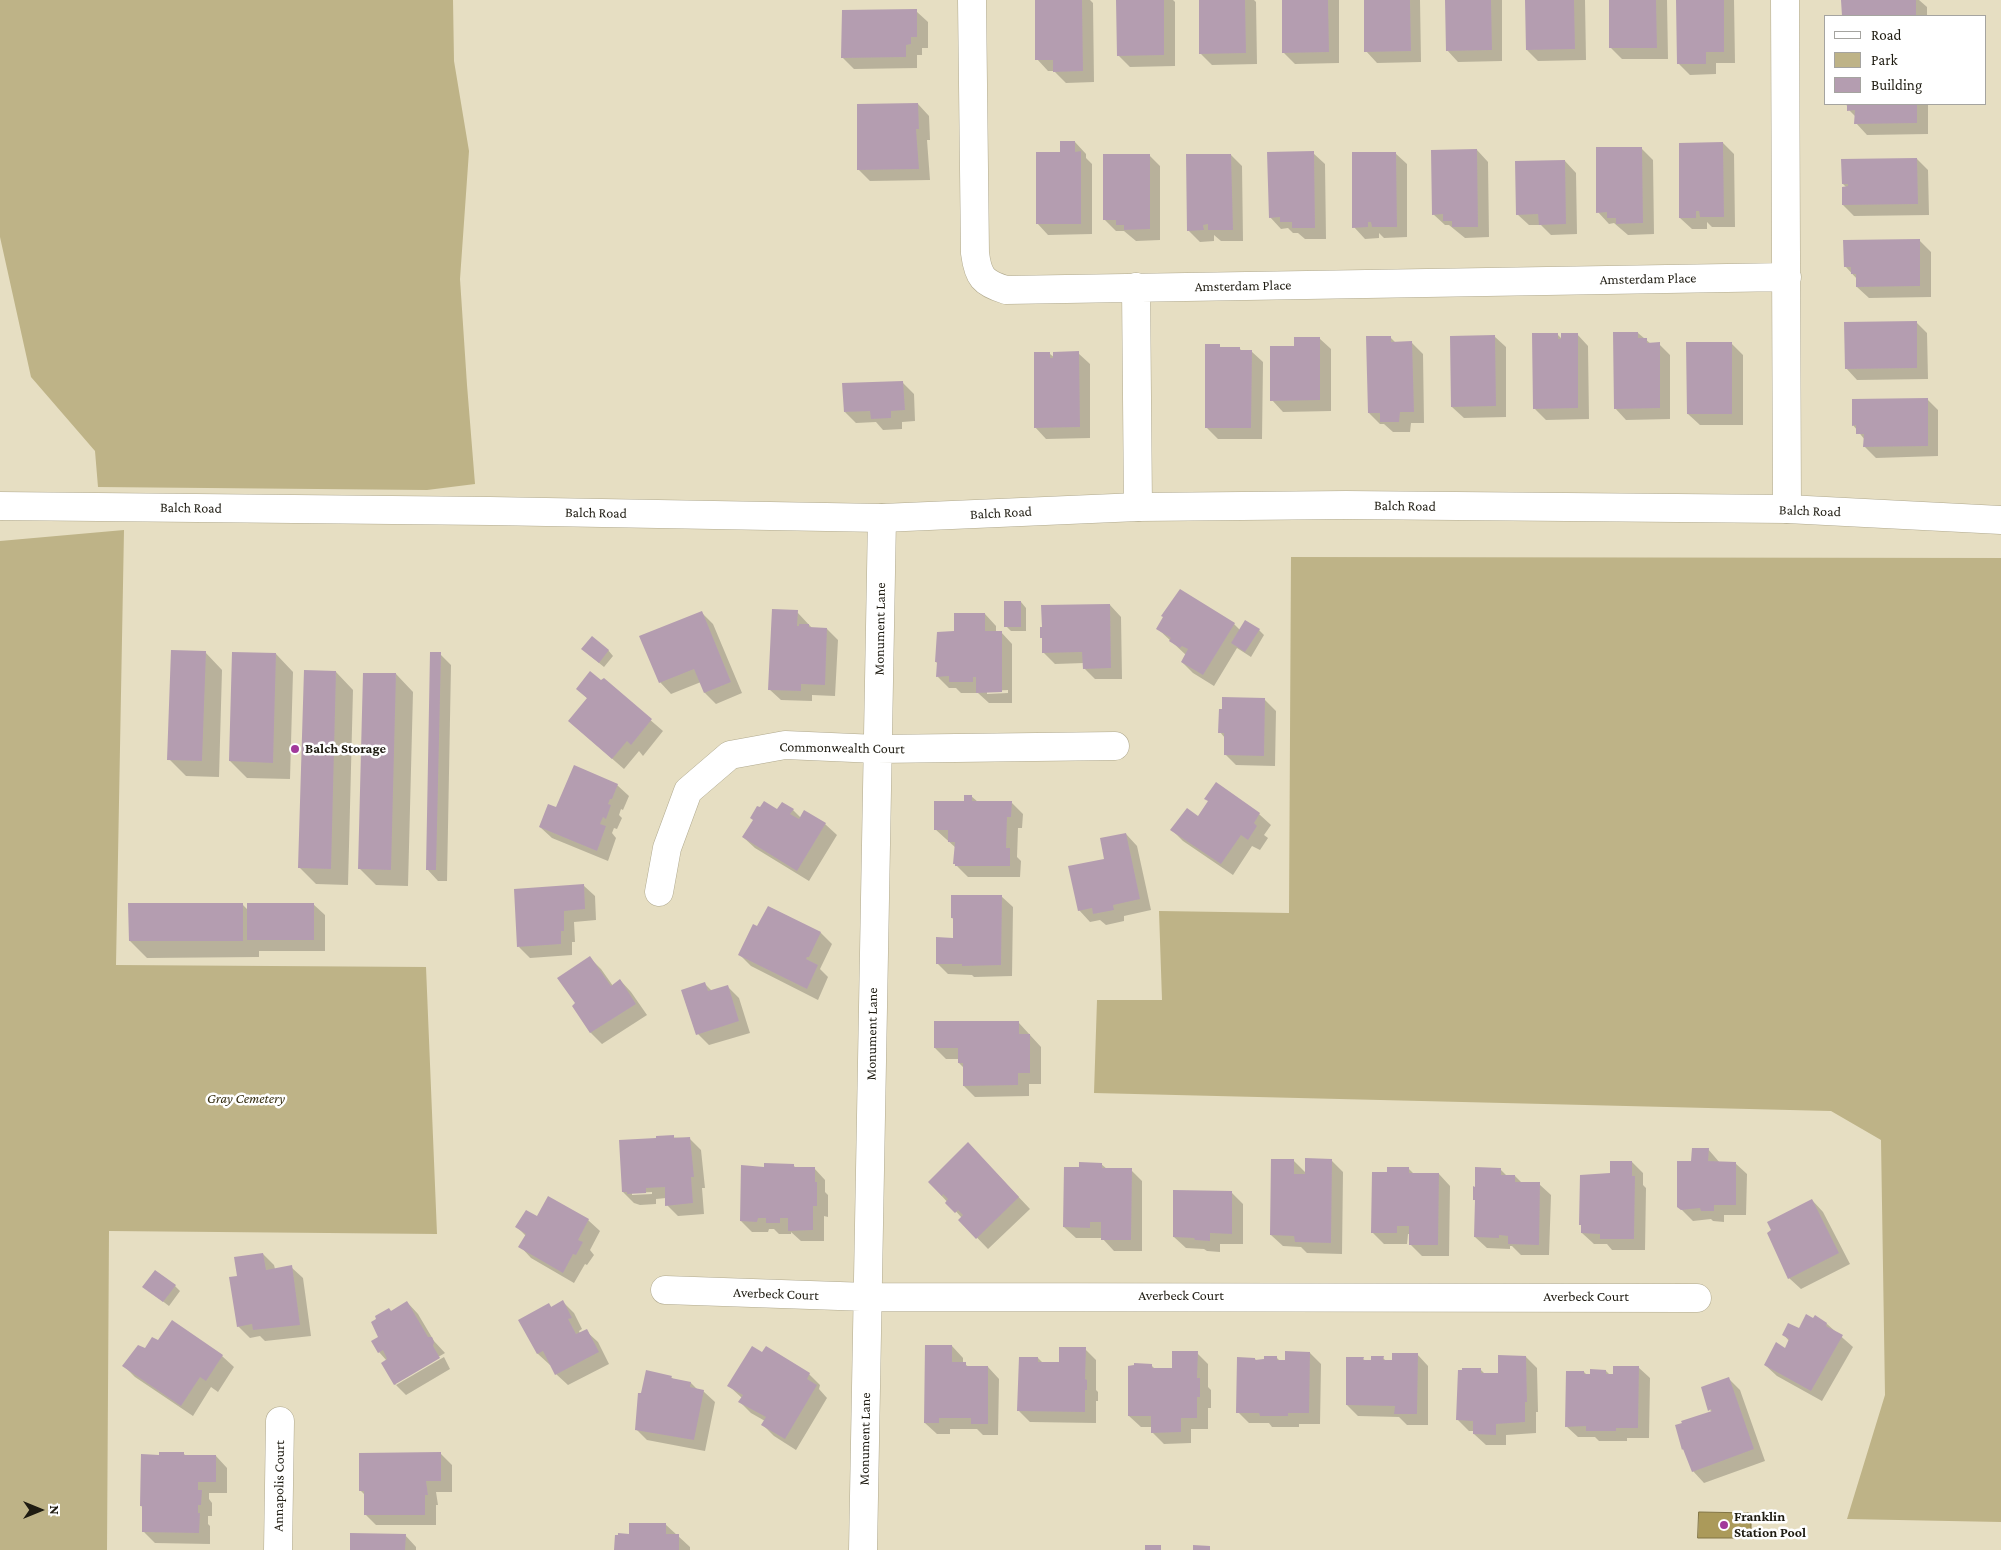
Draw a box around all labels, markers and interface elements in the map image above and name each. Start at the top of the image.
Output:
legend [1824,15,1986,105]
text: Road [1871,27,1901,43]
text: Park [1871,52,1898,68]
text: Building [1871,77,1922,93]
street label: Amsterdam Place [1599,270,1697,288]
street label: Amsterdam Place [1194,277,1292,295]
street label: Balch Road [1374,497,1436,515]
street label: Balch Road [160,499,222,517]
street label: Balch Road [1779,502,1841,520]
street label: Balch Road [970,503,1032,523]
street label: Balch Road [565,504,627,522]
street label: Monument Lane [871,582,889,676]
street label: Commonwealth Court [779,739,905,757]
place label: Balch Storage [305,741,386,757]
marker: Balch Storage [289,743,301,755]
street label: Monument Lane [863,987,881,1081]
park label: Gray Cemetery [207,1091,285,1107]
street label: Averbeck Court [733,1284,819,1304]
street label: Averbeck Court [1138,1288,1224,1304]
street label: Averbeck Court [1543,1289,1629,1305]
street label: Monument Lane [856,1392,874,1486]
street label: Annapolis Court [270,1440,288,1532]
north arrow [15,1485,65,1535]
text: N [47,1505,63,1515]
place label: Franklin Station Pool [1734,1509,1806,1541]
marker: Franklin Station Pool [1718,1519,1730,1531]

